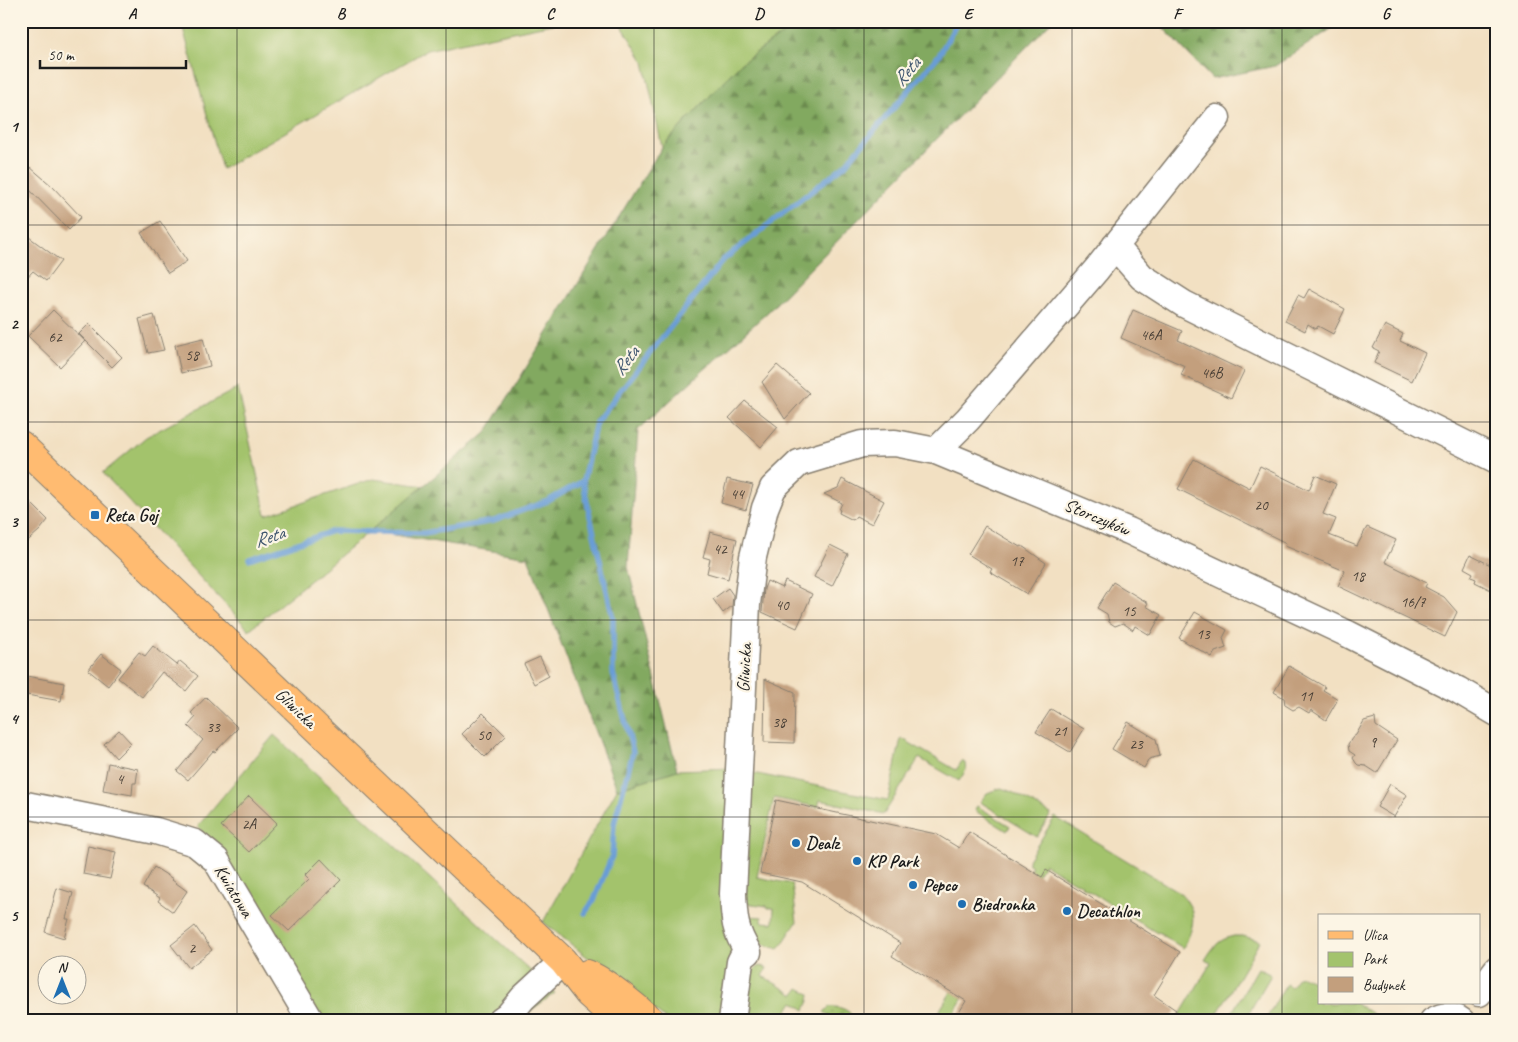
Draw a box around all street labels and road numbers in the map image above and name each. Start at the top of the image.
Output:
street label: Storczyków [1061,493,1134,541]
street label: Gliwicka [732,642,756,693]
street label: Gliwicka [271,683,322,734]
street label: Kwiatowa [210,861,259,922]

